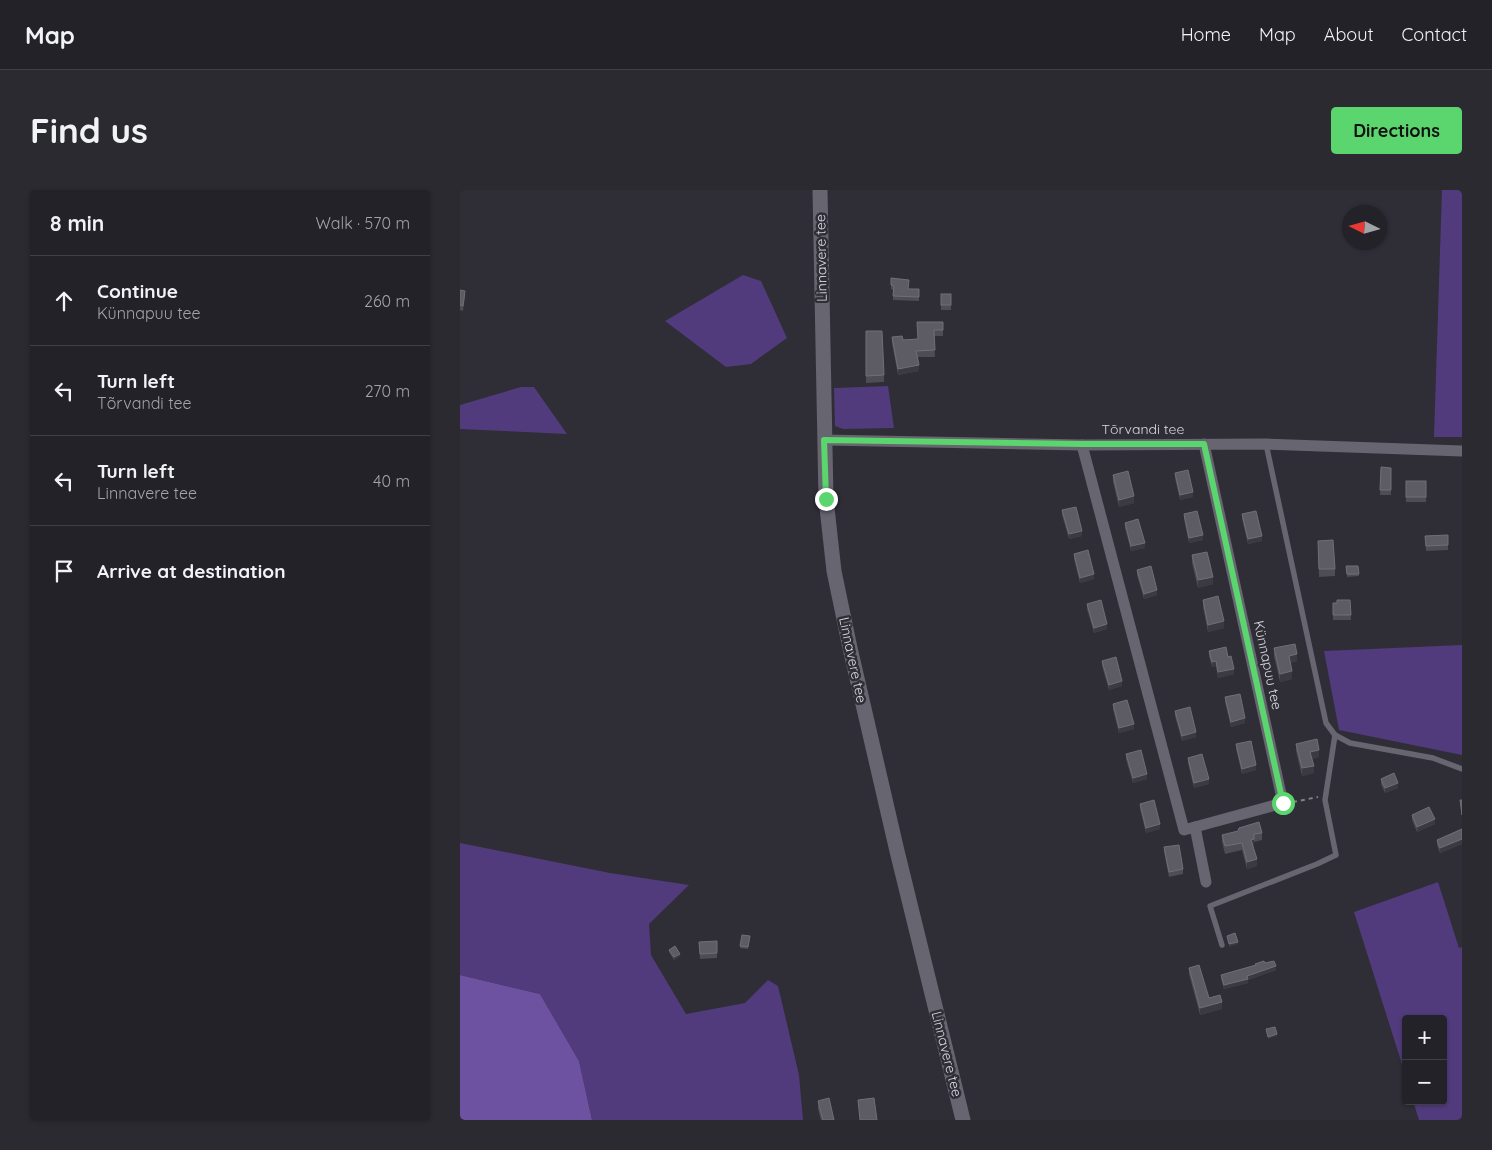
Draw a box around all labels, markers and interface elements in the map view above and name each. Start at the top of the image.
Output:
text: Map [25,20,75,50]
text: Home [1181,23,1231,46]
text: Map [1259,23,1296,46]
text: About [1324,23,1374,46]
text: Contact [1402,23,1467,46]
button: Directions [1331,107,1462,154]
text: Find us [30,108,148,152]
north arrow [1342,205,1387,250]
text: 8 min [50,210,104,236]
text: Walk · 570 m [315,213,410,233]
street label: Linnavere tee [811,214,831,302]
text: Continue [97,279,178,303]
icon: ahead [50,287,78,315]
text: 260 m [364,291,410,311]
text: Künnapuu tee [97,303,201,323]
text: Turn left [97,369,175,393]
icon: left [50,377,78,405]
text: 270 m [365,381,410,401]
text: Tõrvandi tee [97,393,192,413]
street label: Tõrvandi tee [1102,420,1184,438]
text: Turn left [97,459,175,483]
icon: left [50,467,78,495]
text: 40 m [373,471,410,491]
text: Linnavere tee [97,483,197,503]
route end [815,488,838,511]
icon: arrive [50,557,78,585]
text: Arrive at destination [97,559,286,583]
street label: Linnavere tee [835,615,871,705]
street label: Künnapuu tee [1250,619,1286,711]
route start [1272,792,1295,815]
street label: Linnavere tee [928,1009,966,1099]
map controls [1402,1015,1447,1105]
button: + [1402,1015,1447,1060]
button: − [1402,1060,1447,1105]

